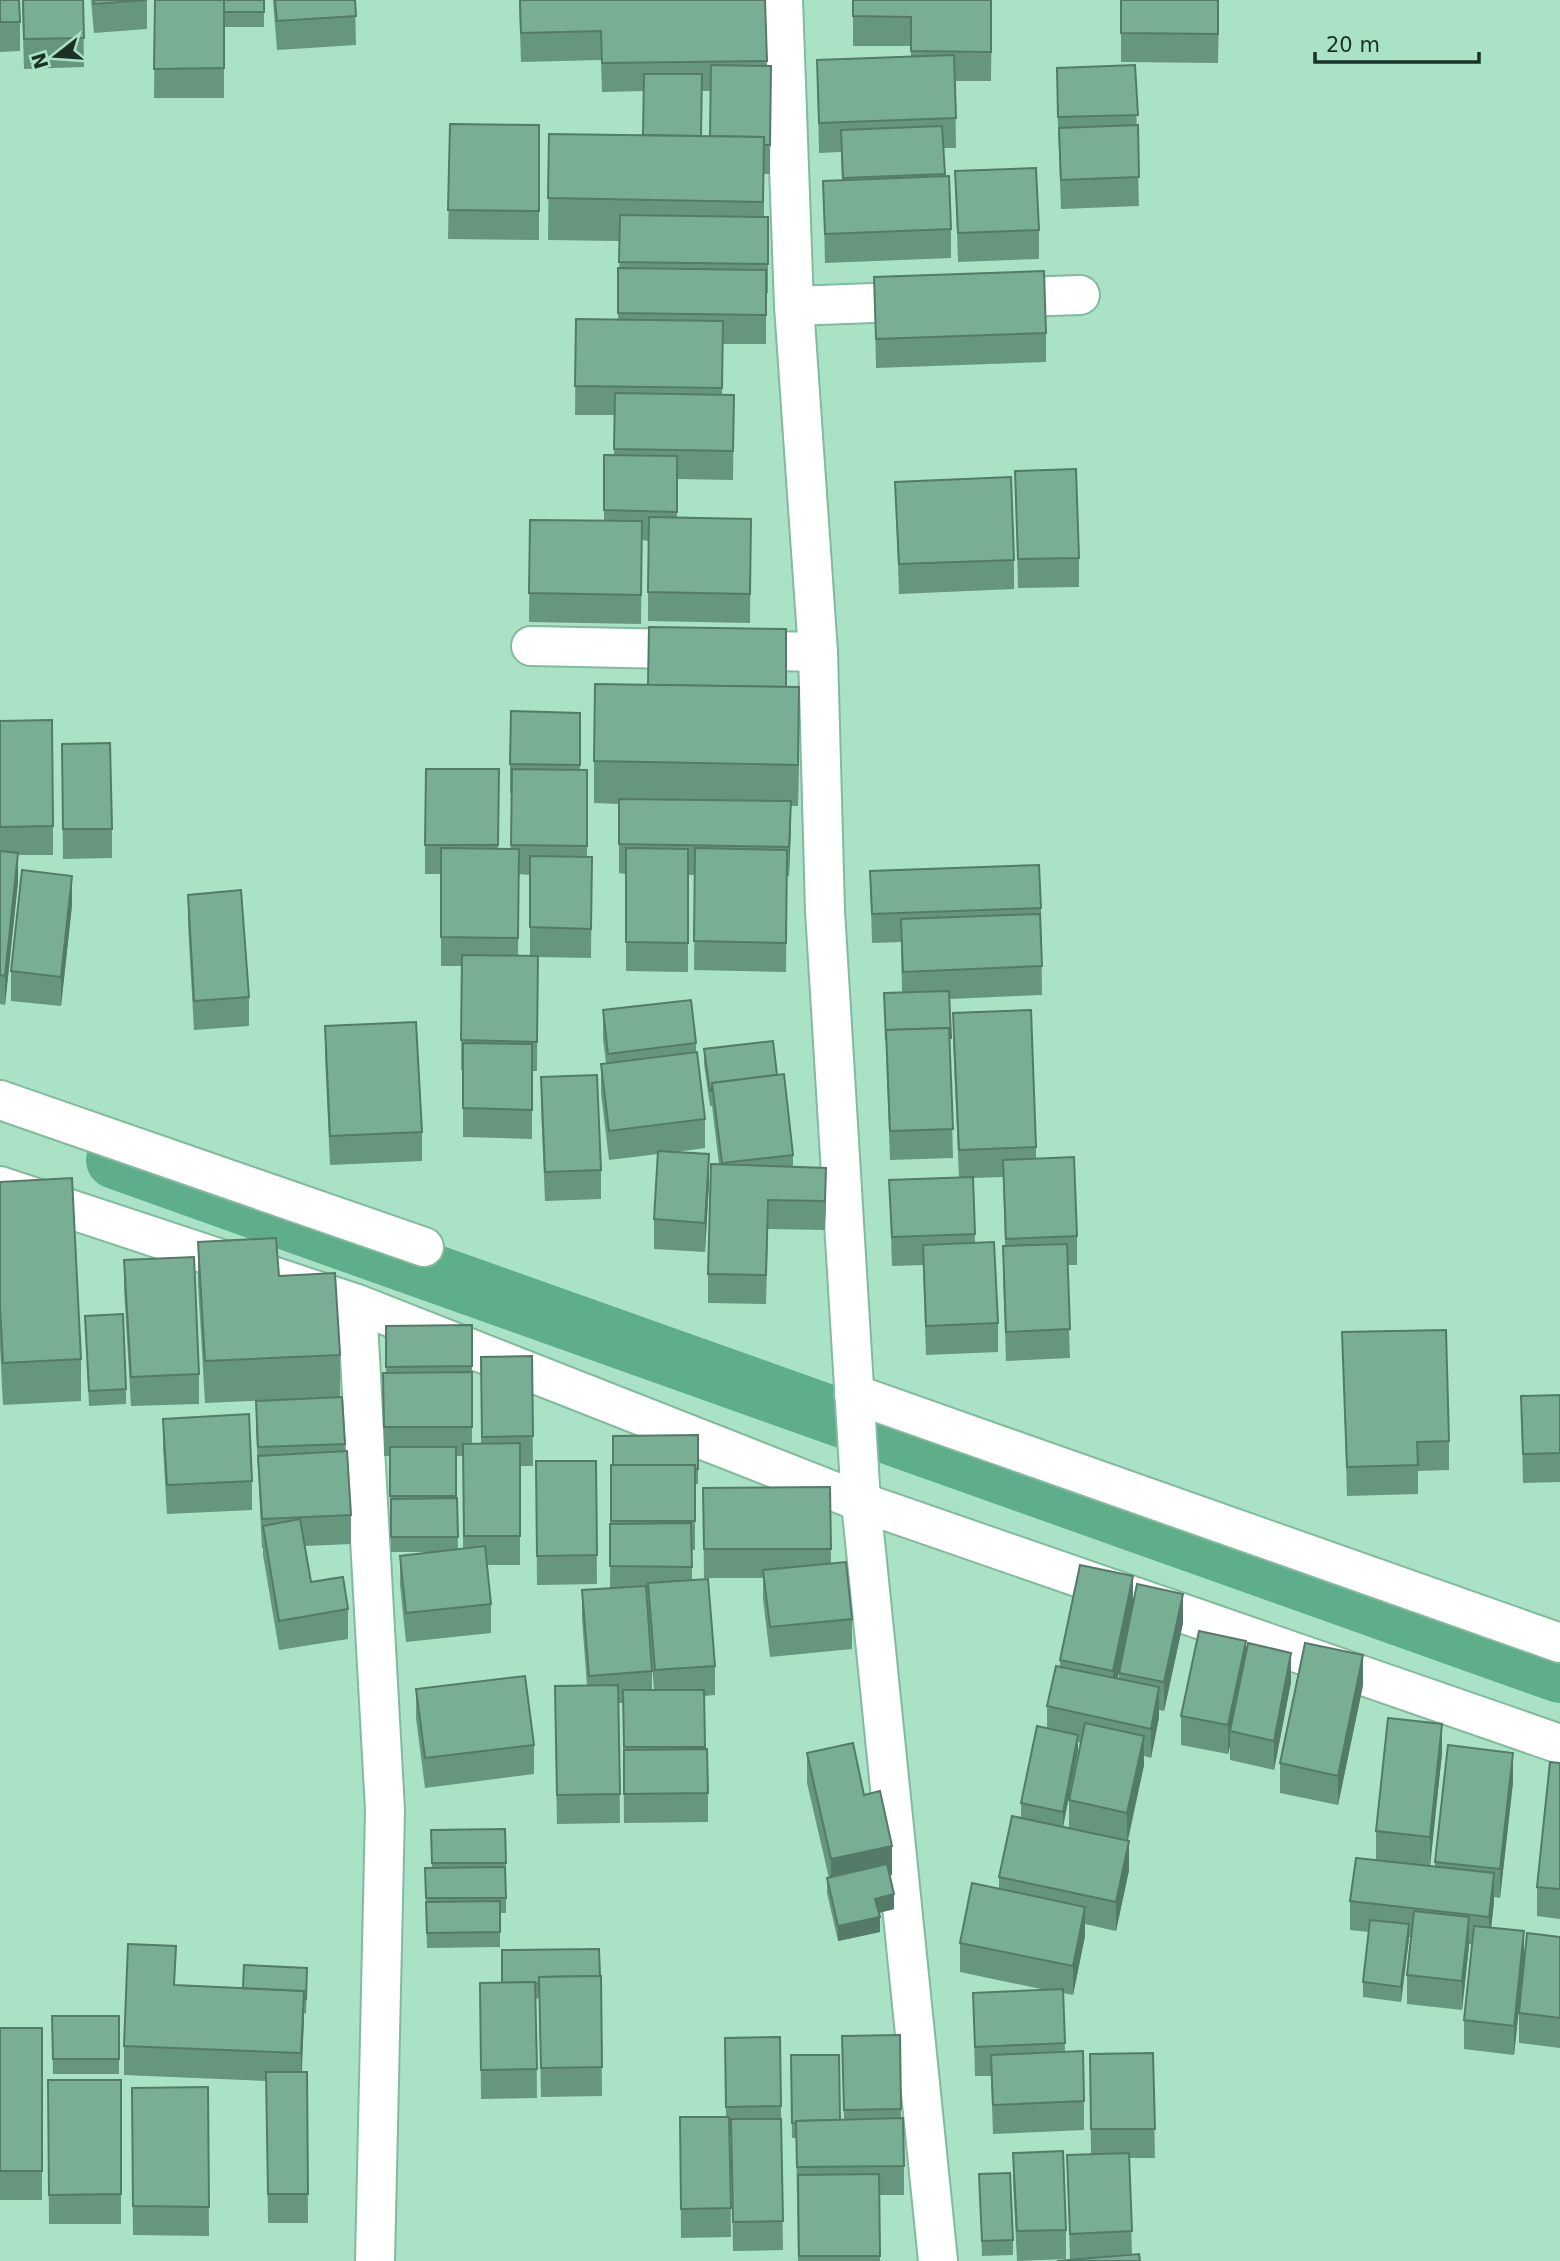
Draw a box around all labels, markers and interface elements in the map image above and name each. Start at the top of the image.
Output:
north arrow [21,21,91,91]
scale bar [1315,21,1480,65]
text: 20 m [1326,33,1380,57]
text: N [27,50,53,72]

